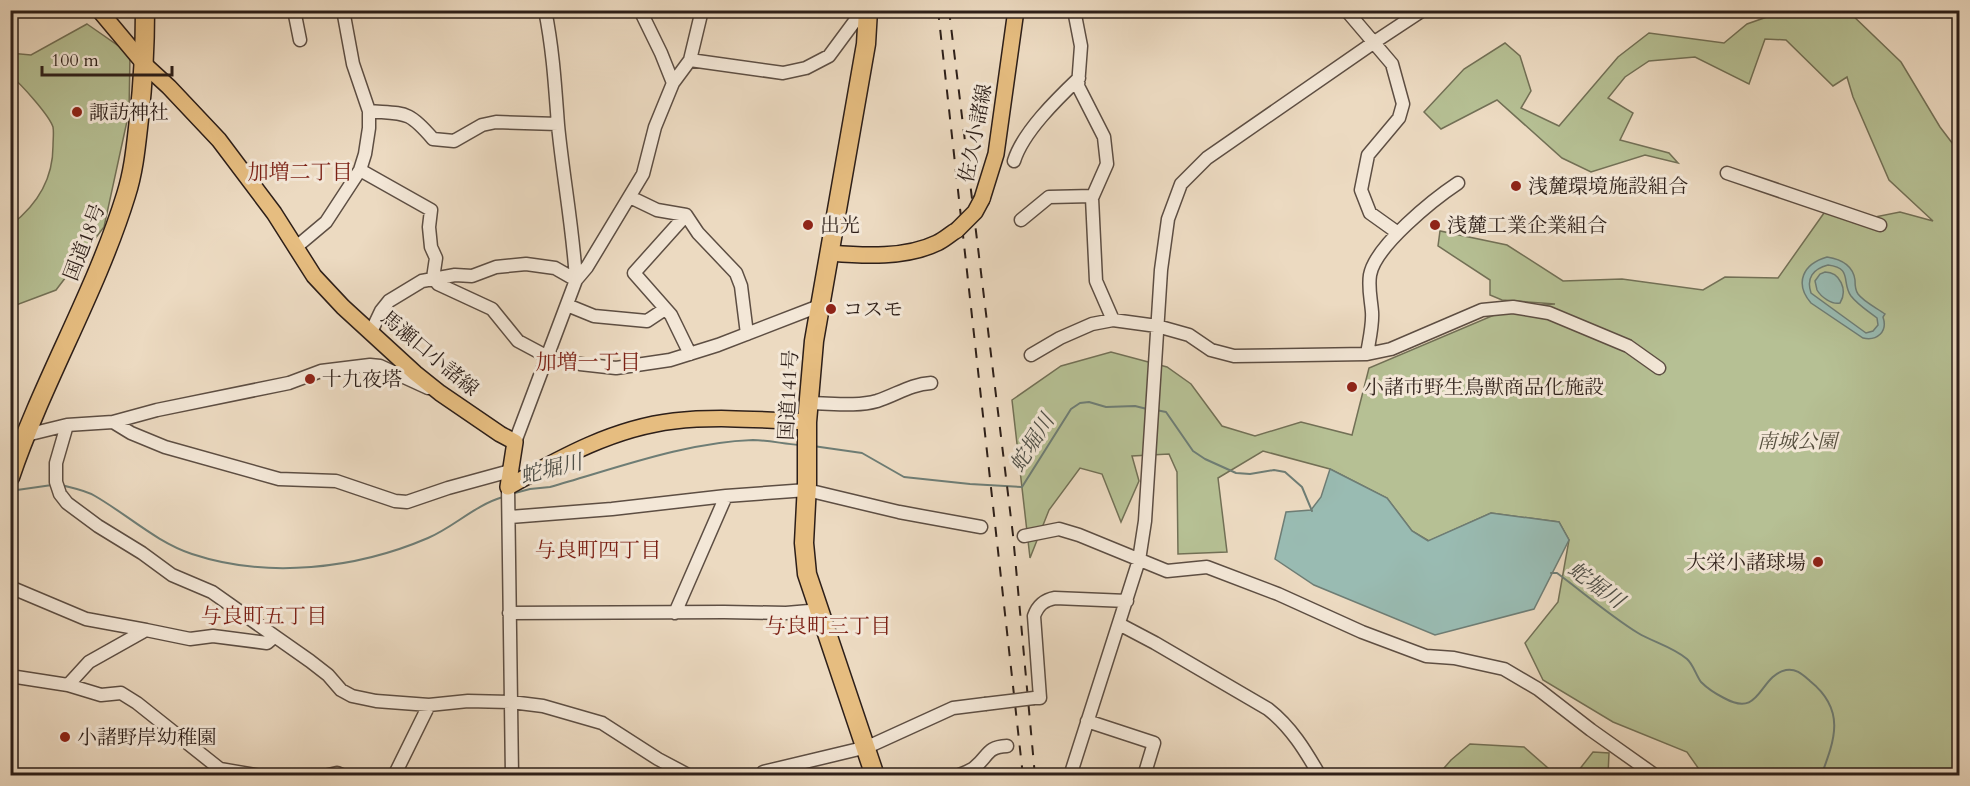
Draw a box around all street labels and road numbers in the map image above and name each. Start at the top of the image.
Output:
street label: 佐久小諸線 [953,81,998,185]
street label: 国道18号 [57,200,111,285]
street label: 馬瀬口小諸線 [375,304,484,402]
street label: 国道141号 [773,349,804,441]

